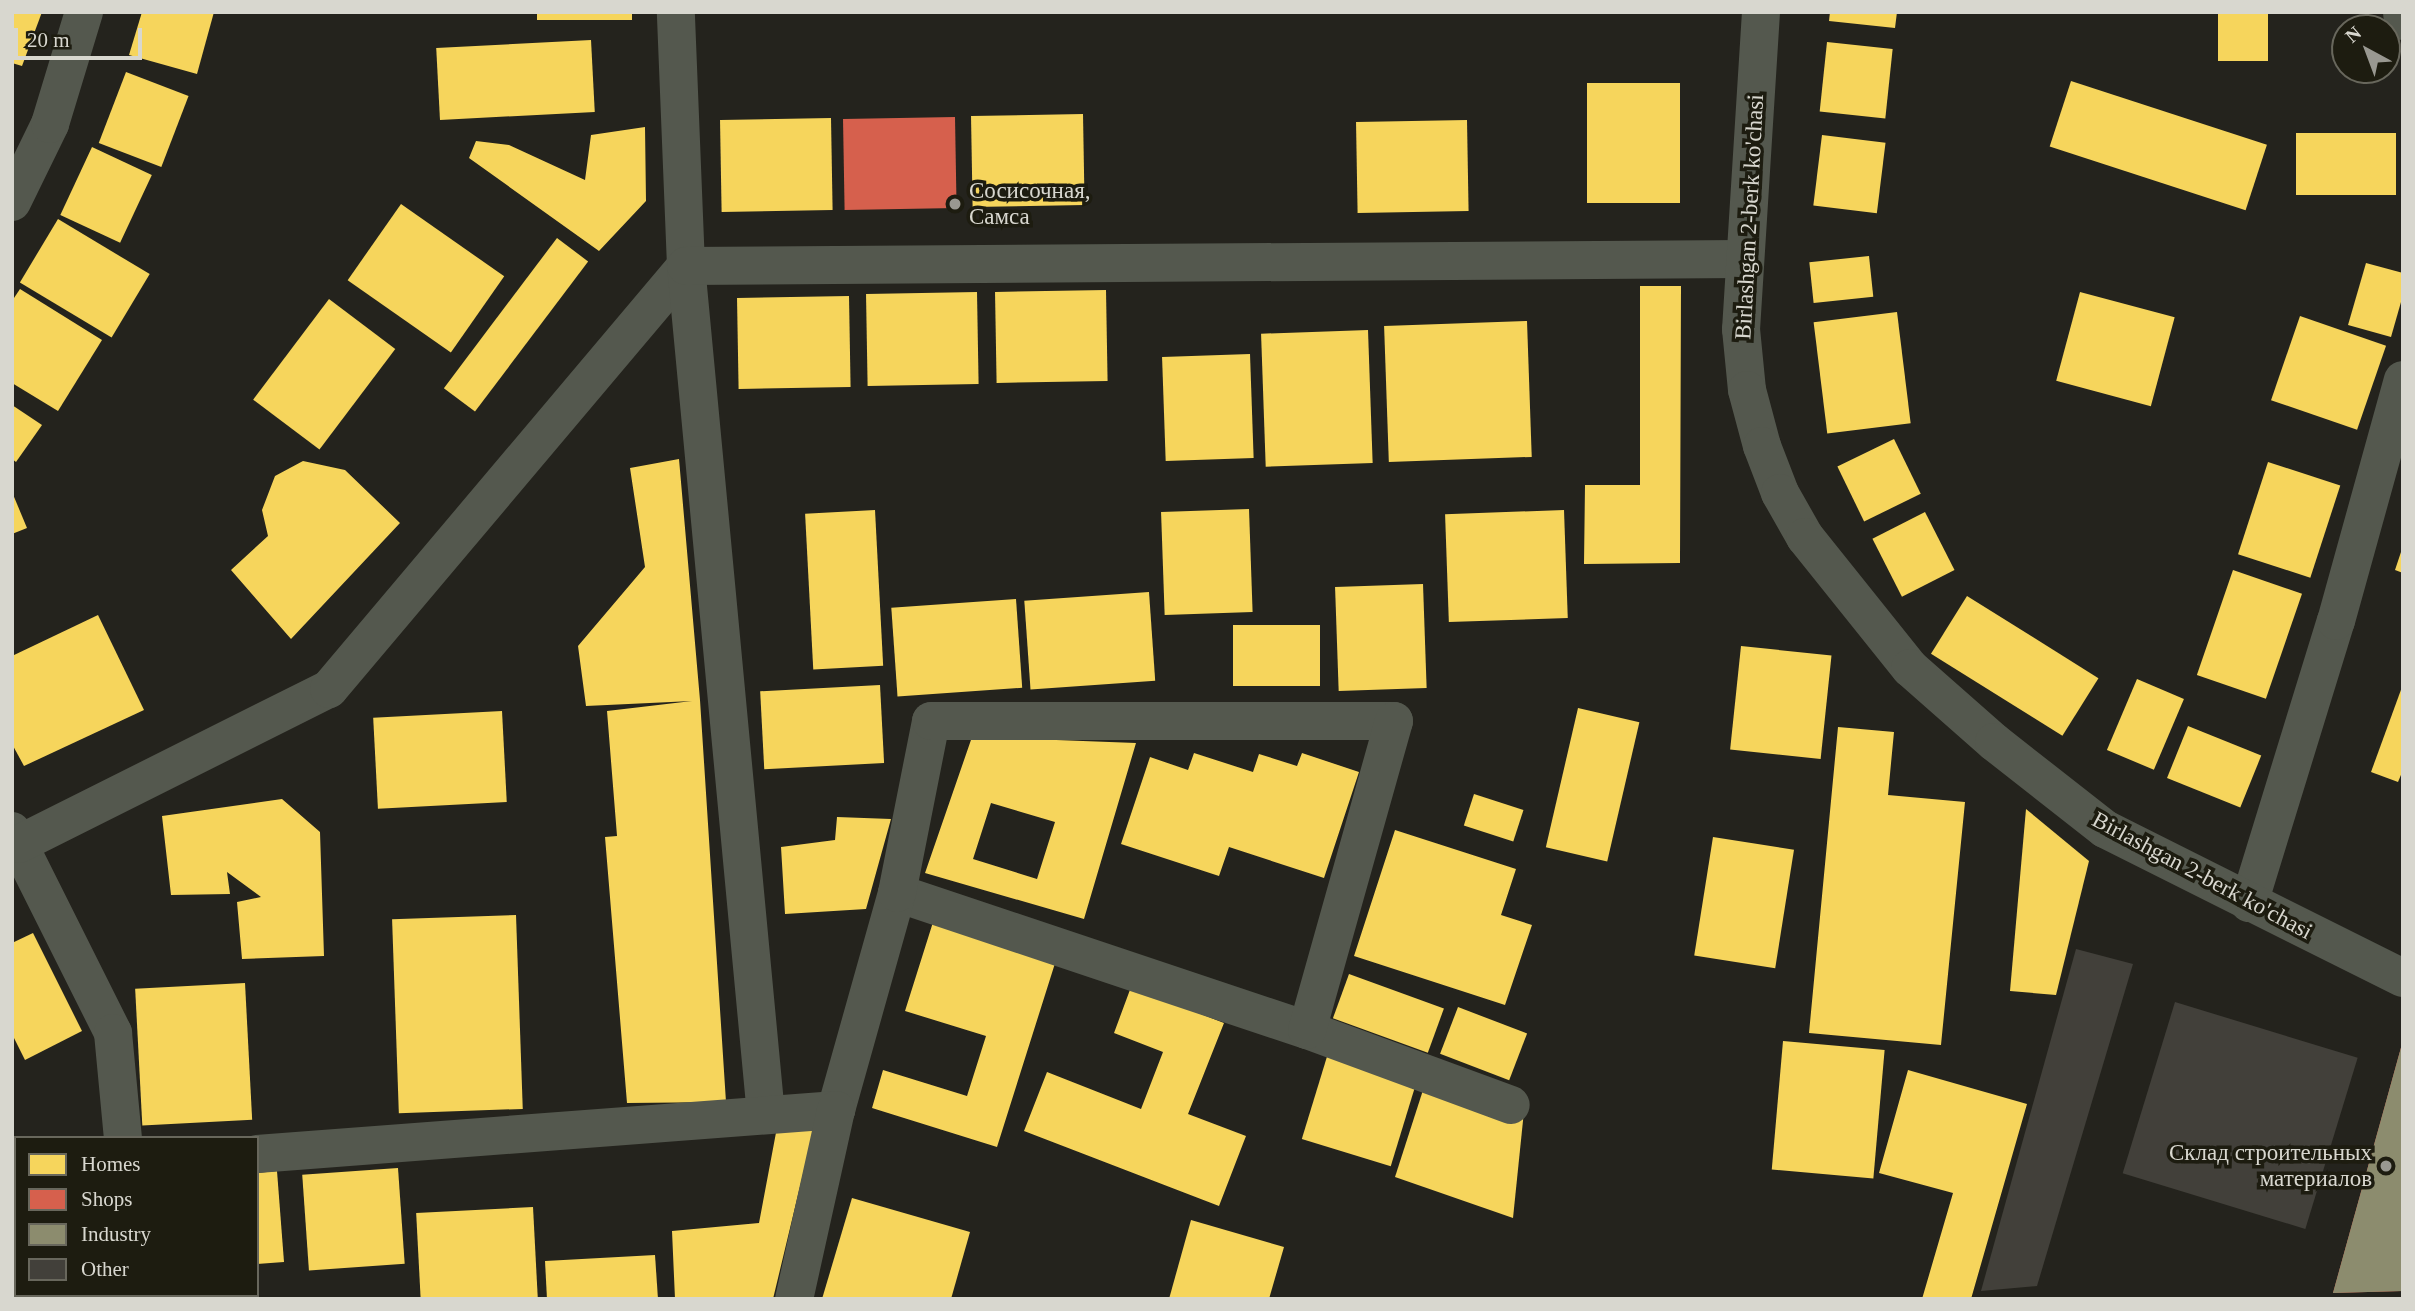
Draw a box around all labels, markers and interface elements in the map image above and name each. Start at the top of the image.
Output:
scale bar [18,14,145,58]
north arrow [2331,14,2401,84]
text: N [2341,22,2365,47]
text: 20 m [27,28,70,52]
street label: Birlashgan 2-berk ko'chasi [1730,94,1770,340]
place label: Сосисочная, Самса [969,177,1090,231]
marker: Сосисочная, Самса [947,196,963,212]
street label: Birlashgan 2-berk ko'chasi [2087,806,2317,946]
legend [14,1136,259,1297]
place label: Склад строительных материалов [2169,1139,2372,1193]
text: Homes [81,1152,141,1176]
marker: Склад строительных материалов [2378,1158,2394,1174]
text: Shops [81,1187,132,1211]
text: Industry [81,1222,151,1246]
text: Other [81,1257,129,1281]

